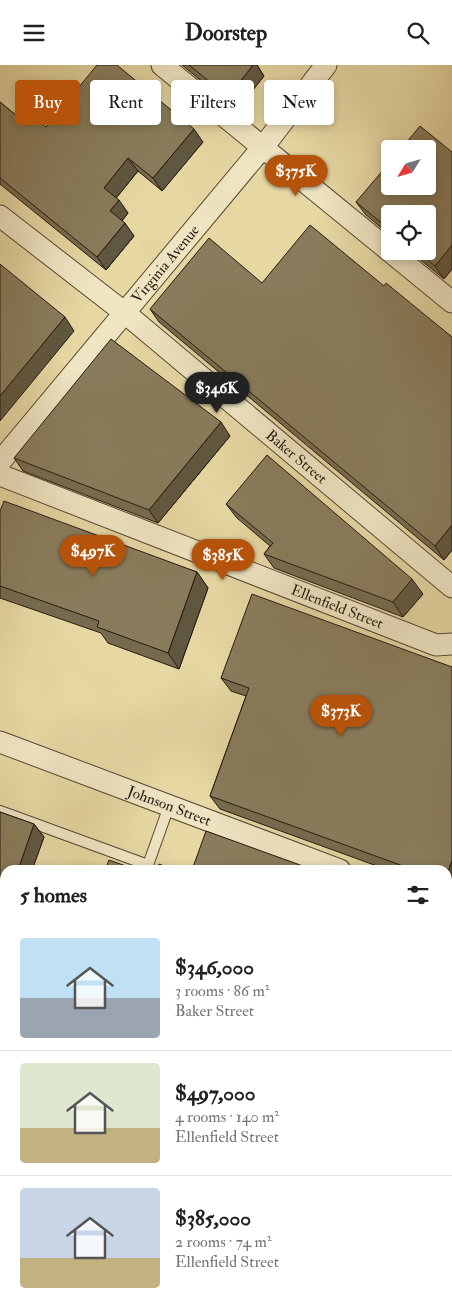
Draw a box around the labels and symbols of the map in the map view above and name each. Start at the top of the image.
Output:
north arrow [381,140,436,195]
pin: $375K [261,155,331,197]
street label: Virginia Avenue [128,221,204,307]
pin: $346K [182,371,252,414]
street label: Baker Street [262,426,331,488]
pin: $497K [58,535,128,577]
pin: $385K [188,539,258,581]
street label: Ellenfield Street [288,580,386,634]
pin: $373K [306,695,376,737]
street label: Johnson Street [123,781,214,831]

